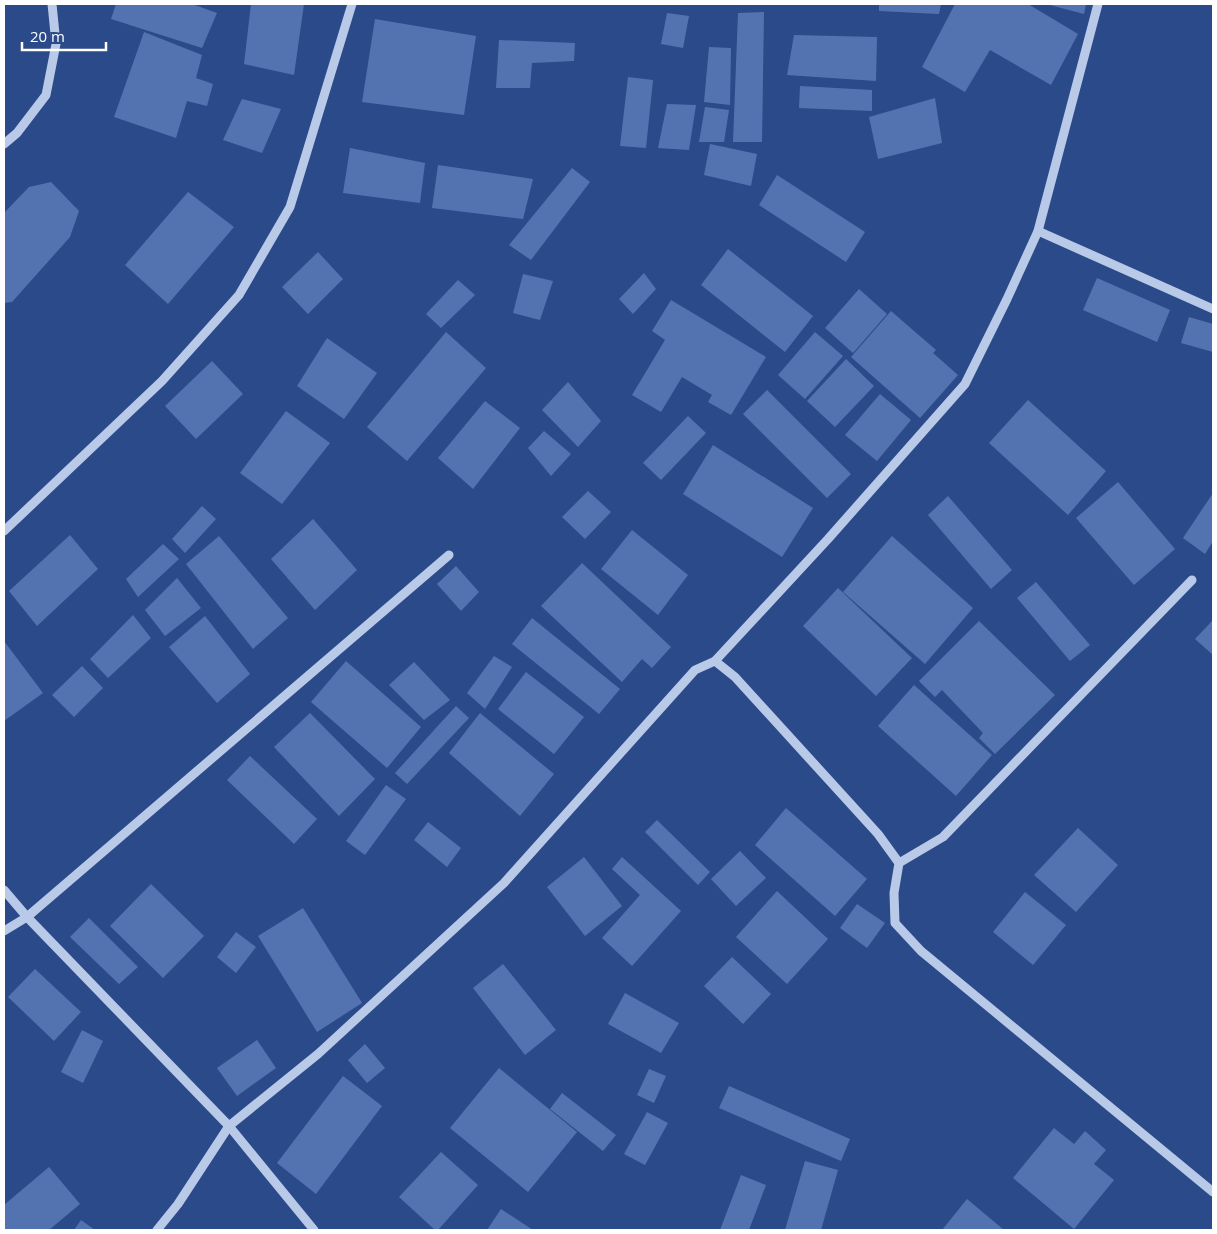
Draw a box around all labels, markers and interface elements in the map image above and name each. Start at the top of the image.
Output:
scale bar [22,20,106,52]
text: 20 m [30,26,65,46]

